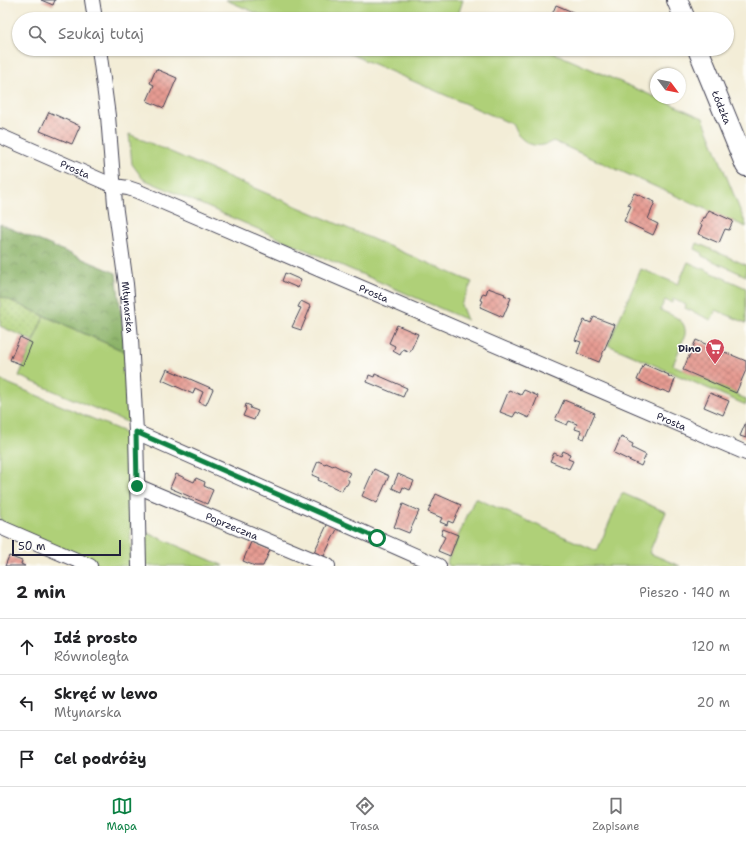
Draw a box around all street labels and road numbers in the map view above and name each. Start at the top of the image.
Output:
street label: Łódzka [709,88,735,127]
street label: Prosta [58,157,93,181]
street label: Młynarska [119,281,137,334]
street label: Prosta [357,281,391,305]
street label: Prosta [655,409,689,433]
street label: Poprzeczna [204,509,261,543]

